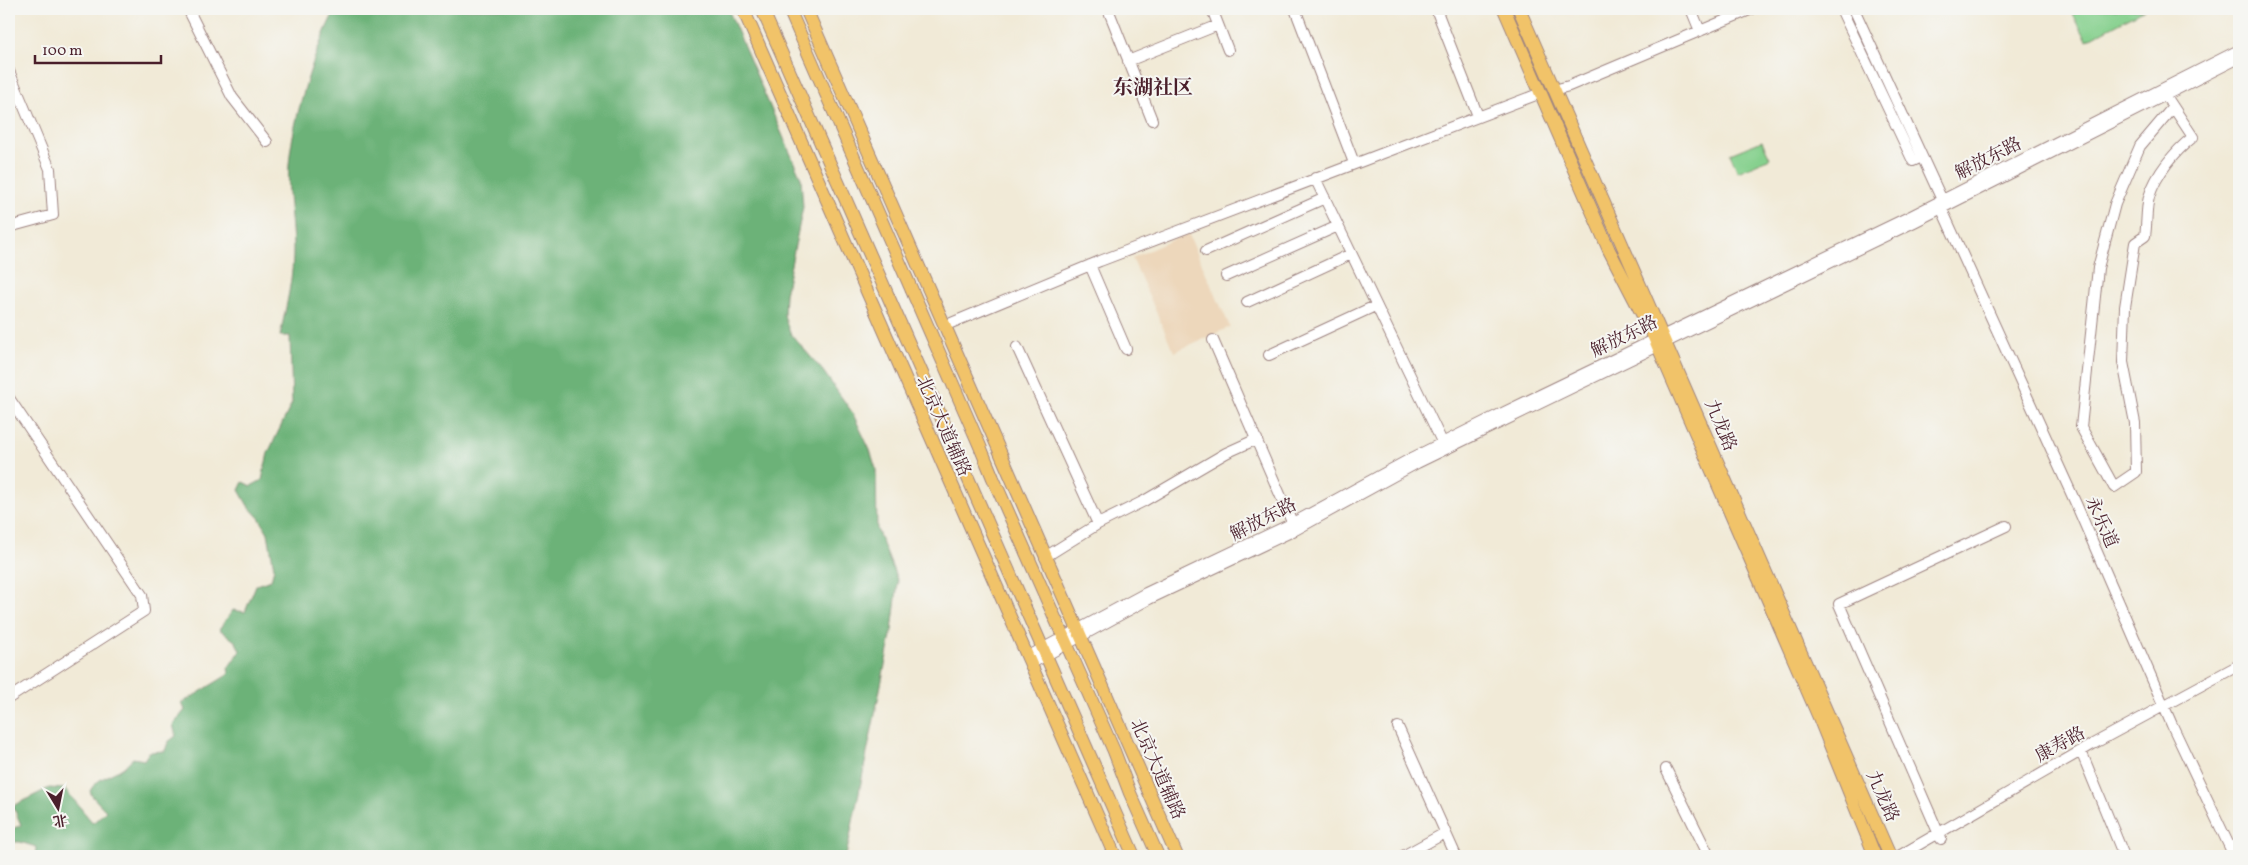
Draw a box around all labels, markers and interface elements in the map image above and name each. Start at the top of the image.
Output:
scale bar [35,32,161,64]
text: 100 m [42,41,82,62]
district label: 东湖社区 [1113,75,1193,103]
street label: 解放东路 [1951,132,2026,187]
street label: 解放东路 [1587,310,1662,364]
street label: 北京大道辅路 [909,372,976,481]
street label: 九龙路 [1698,396,1742,455]
street label: 解放东路 [1226,493,1301,548]
street label: 永乐道 [2078,493,2123,552]
street label: 北京大道辅路 [1123,715,1190,824]
street label: 康寿路 [2031,721,2090,769]
street label: 九龙路 [1859,767,1904,826]
north arrow [32,782,82,832]
text: 北 [51,809,69,830]

